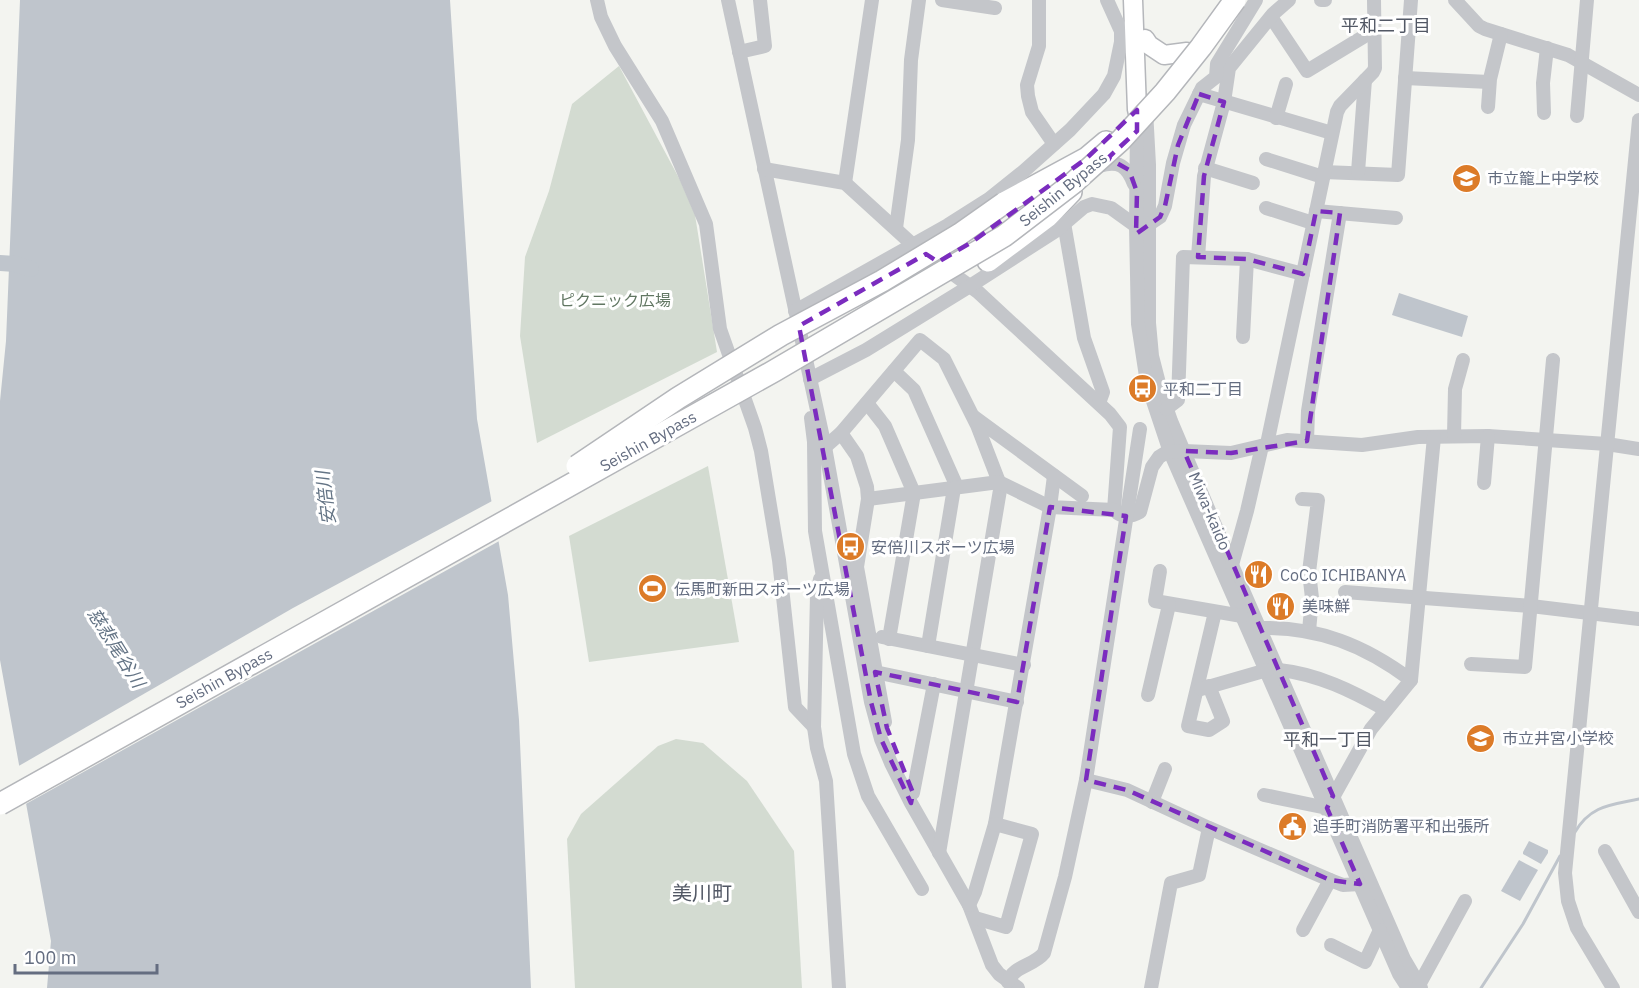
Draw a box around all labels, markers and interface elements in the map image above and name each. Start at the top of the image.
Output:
district label: 平和二丁目 [1341,14,1431,37]
street label: Seishin Bypass [1015,147,1111,231]
school or university icon: 市立籠上中学校 [1450,162,1482,194]
place label: 市立籠上中学校 [1487,168,1599,188]
park label: ピクニック広場 [559,290,671,310]
bus stop icon: 平和二丁目 [1126,373,1158,405]
place label: 平和二丁目 [1163,379,1243,399]
street label: Seishin Bypass [596,406,700,476]
water label: 安倍川 [311,468,340,526]
street label: Miwa-kaido [1185,469,1235,553]
bus stop icon: 安倍川スポーツ広場 [834,531,866,563]
place label: 安倍川スポーツ広場 [871,537,1015,557]
restaurant icon: CoCo ICHIBANYA [1243,559,1275,591]
place label: CoCo ICHIBANYA [1280,565,1406,585]
sports icon: 伝馬町新田スポーツ広場 [637,573,669,605]
place label: 伝馬町新田スポーツ広場 [674,579,850,599]
restaurant icon: 美味鮮 [1265,590,1297,622]
place label: 美味鮮 [1302,596,1350,616]
water label: 慈悲尾谷川 [83,603,151,694]
street label: Seishin Bypass [172,643,276,713]
school or university icon: 市立井宮小学校 [1465,722,1497,754]
district label: 平和一丁目 [1283,728,1373,751]
place label: 市立井宮小学校 [1502,728,1614,748]
public building icon: 追手町消防署平和出張所 [1276,810,1308,842]
place label: 追手町消防署平和出張所 [1313,816,1489,836]
district label: 美川町 [672,879,732,906]
scale bar [15,937,158,975]
text: 100 m [24,946,76,969]

